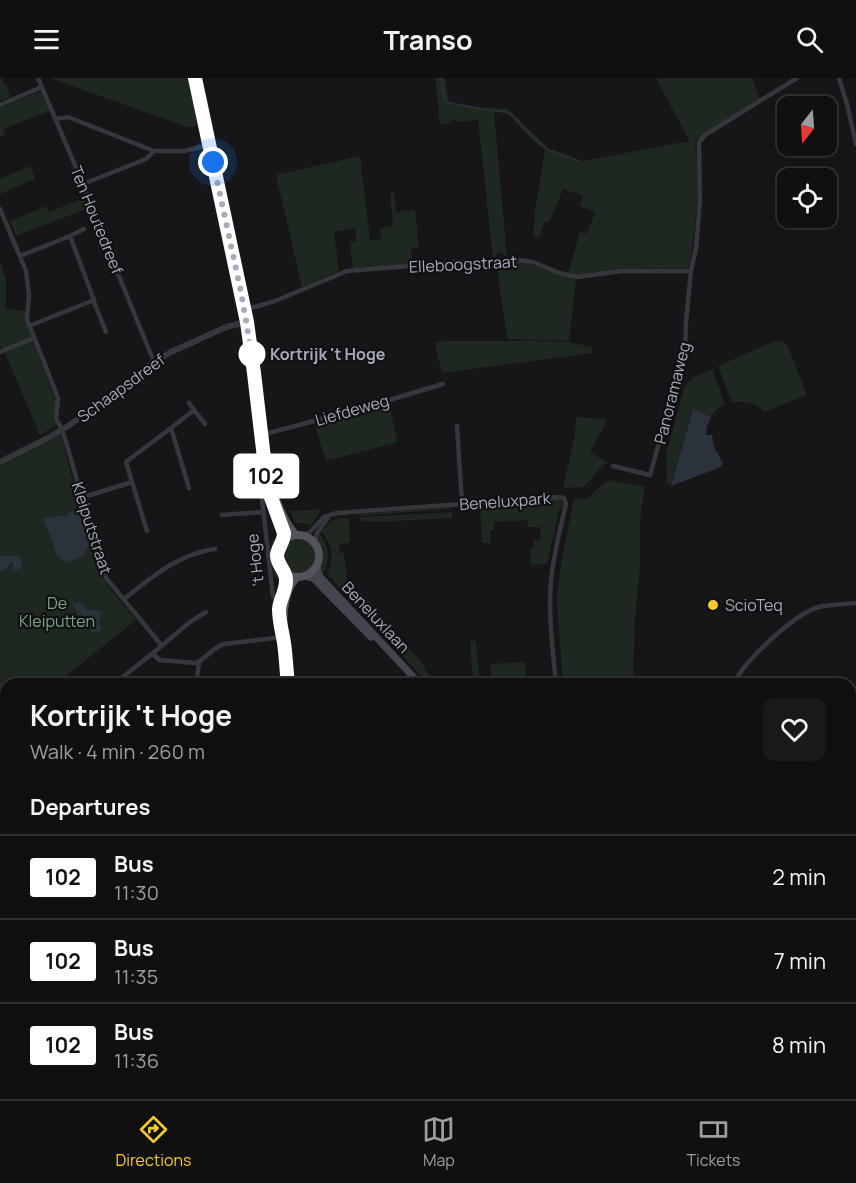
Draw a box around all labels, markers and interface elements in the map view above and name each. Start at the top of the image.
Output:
text: Transo [383,21,473,58]
icon: menu [30,23,63,56]
icon: search [793,23,826,56]
north arrow [777,96,837,156]
map controls [777,96,837,228]
your location [198,147,228,177]
street label: Ten Houtedreef [65,163,129,278]
button: locate [777,168,837,228]
street label: Elleboogstraat [408,250,518,278]
street label: Panoramaweg [649,340,695,446]
marker: Kortrijk 't Hoge [239,341,265,367]
place label: Kortrijk 't Hoge [270,343,386,365]
street label: Schaapsdreef [73,349,169,427]
street label: Liefdeweg [312,389,392,431]
line badge: 102 [232,456,300,496]
text: 102 [248,462,284,490]
street label: Kleiputstraat [67,479,117,577]
street label: Beneluxpark [459,487,552,515]
street label: 't Hoge [241,533,269,587]
street label: Beneluxlaan [337,576,415,658]
park label: De Kleiputten [19,592,95,632]
place label: ScioTeq [725,594,783,616]
marker: ScioTeq [706,598,720,612]
text: Kortrijk 't Hoge [30,696,232,734]
button: heart [763,698,826,761]
text: Walk · 4 min · 260 m [30,738,205,765]
text: Departures [30,792,150,822]
text: Bus [114,849,154,879]
text: 2 min [772,862,826,892]
text: 102 [45,863,81,891]
text: 11:30 [114,879,159,906]
text: Bus [114,933,154,963]
text: 7 min [774,946,826,976]
text: 102 [45,947,81,975]
text: 11:35 [114,963,158,990]
text: Bus [114,1017,154,1047]
text: 8 min [772,1030,826,1060]
text: 102 [45,1031,81,1059]
text: 11:36 [114,1047,159,1074]
tab: Directions [116,1113,191,1171]
tab: Map [422,1113,455,1171]
tab: Tickets [686,1113,740,1171]

